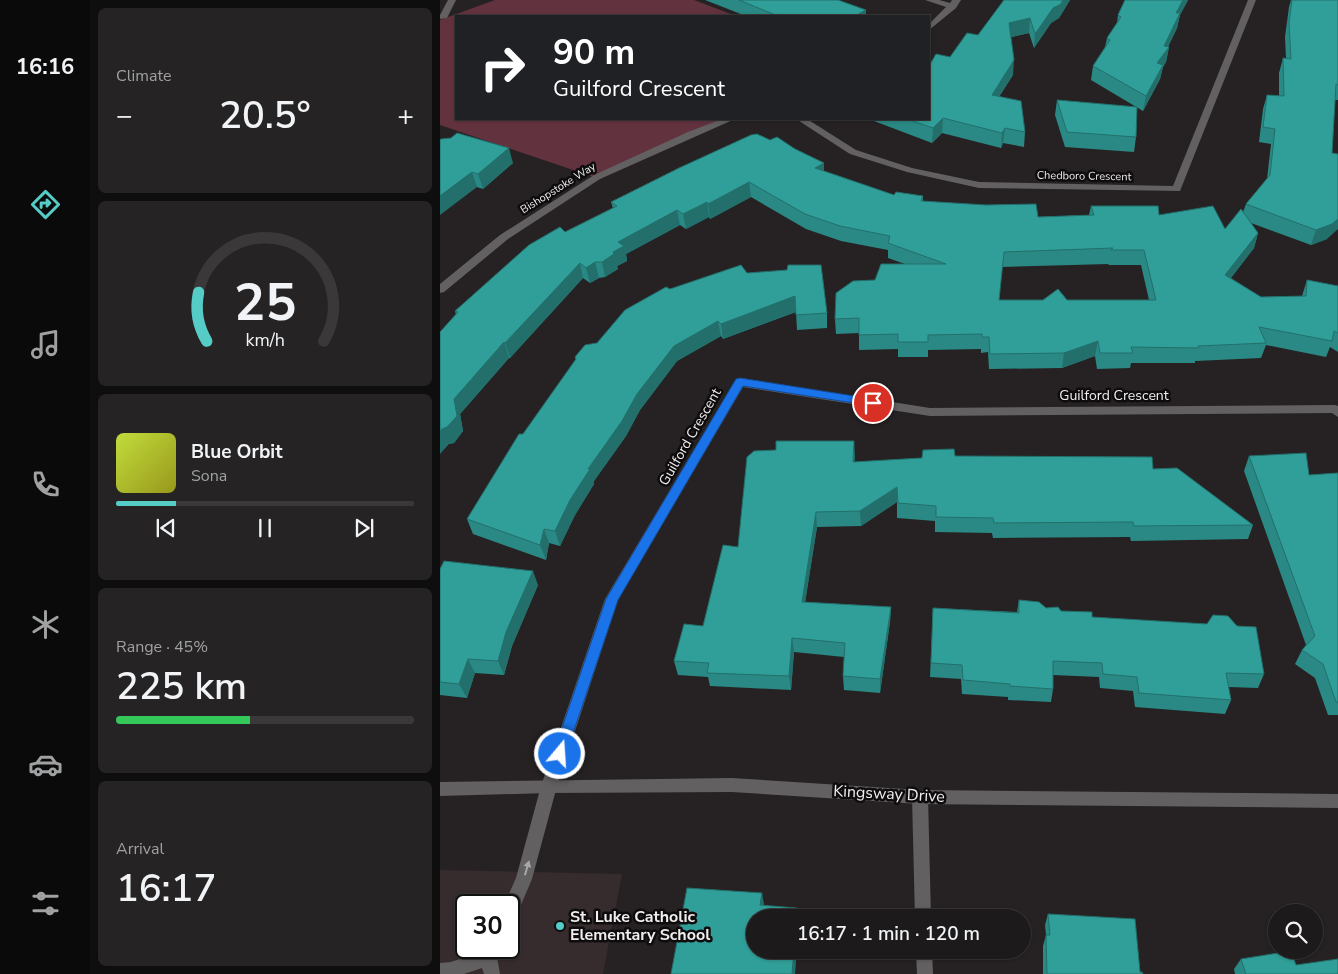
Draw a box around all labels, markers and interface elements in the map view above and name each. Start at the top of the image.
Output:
text: 90 m [553,29,635,76]
icon: right [470,35,535,100]
text: 16:16 [16,52,74,82]
text: Climate [116,65,171,87]
text: Guilford Crescent [553,74,725,104]
text: 20.5° [219,90,311,141]
text: − [116,97,133,135]
text: + [397,97,414,135]
street label: Bishopstoke Way [517,159,599,217]
street label: Chedboro Crescent [1037,168,1132,184]
icon: directions [28,187,63,222]
text: 25 [234,267,296,338]
icon: music [28,327,63,362]
text: km/h [245,328,285,352]
pin [852,382,894,424]
street label: Guilford Crescent [654,385,726,489]
street label: Guilford Crescent [1059,386,1169,405]
icon: arrive [859,389,887,417]
text: Blue Orbit [191,439,282,465]
text: Sona [191,465,227,487]
icon: phone [28,467,63,502]
icon: previous [152,514,180,542]
icon: pause [251,514,279,542]
icon: next [350,514,378,542]
icon: climate [28,607,63,642]
text: Range · 45% [116,636,208,658]
text: 225 km [116,661,247,712]
position arrow [533,727,585,779]
icon: car [28,747,63,782]
street label: Kingsway Drive [833,780,945,808]
text: Arrival [116,838,164,860]
one-way arrow [524,860,532,875]
text: 16:17 [116,863,216,914]
icon: filters [28,886,63,921]
speed limit sign: 30 [455,894,520,959]
map controls [1268,904,1323,959]
button: search [1268,904,1323,959]
place label: St. Luke Catholic Elementary School [570,906,710,946]
marker: St. Luke Catholic Elementary School [554,920,566,932]
text: 16:17 · 1 min · 120 m [797,921,980,947]

